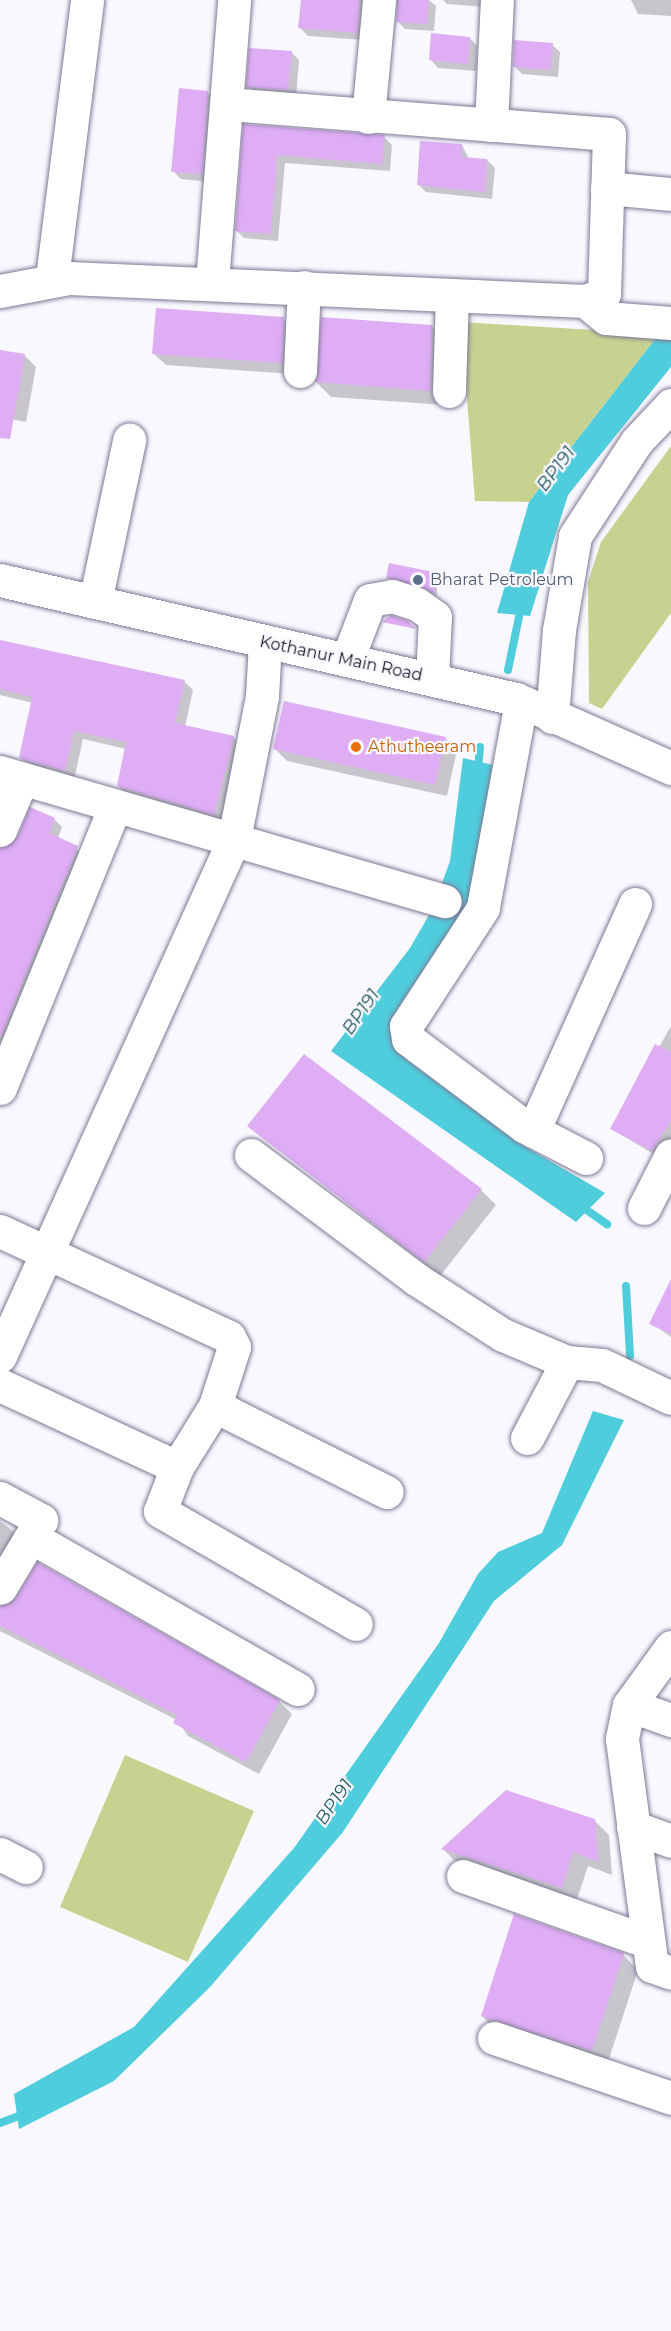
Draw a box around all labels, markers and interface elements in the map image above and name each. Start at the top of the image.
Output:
water label: BP191 [532,442,580,496]
place label: Bharat Petroleum [430,570,574,590]
marker: Bharat Petroleum [411,573,425,587]
street label: Kothanur Main Road [258,632,424,686]
place label: Athutheeram [368,737,476,757]
marker: Athutheeram [349,740,363,754]
water label: BP191 [338,985,384,1039]
water label: BP191 [311,1775,357,1829]

